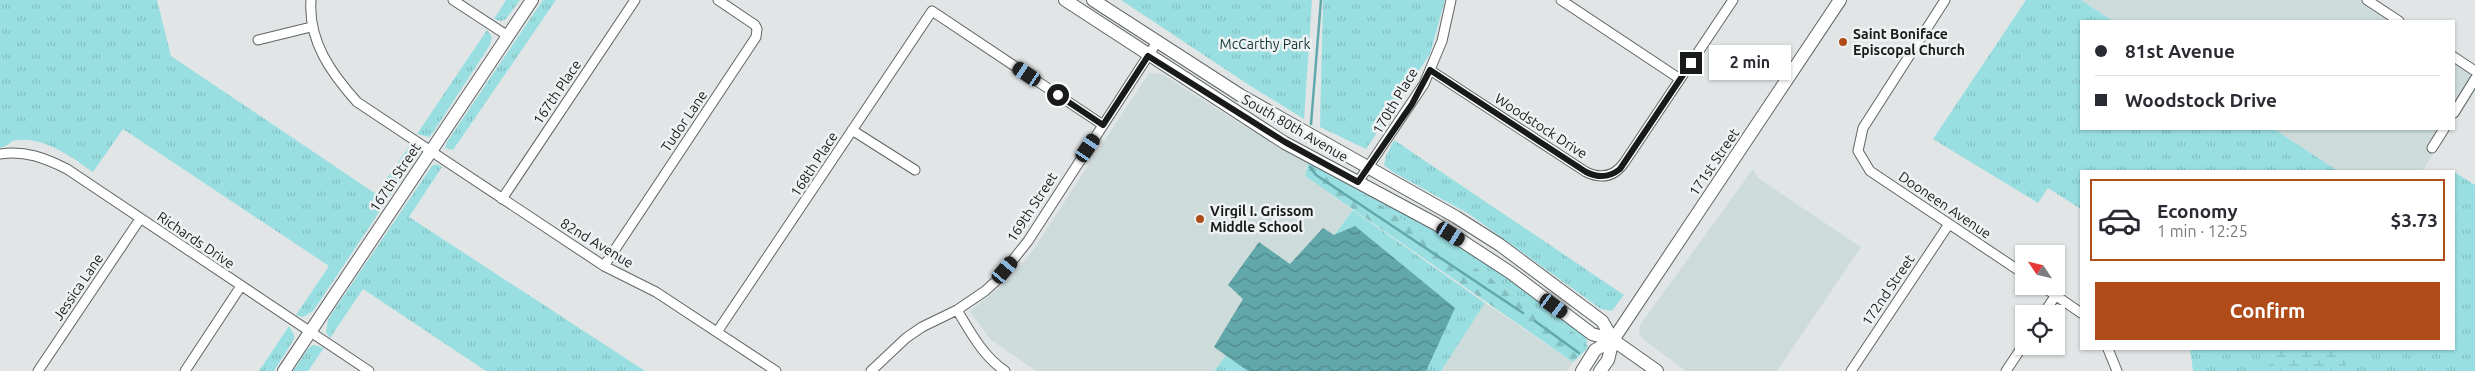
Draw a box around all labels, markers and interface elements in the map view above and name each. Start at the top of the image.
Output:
place label: Saint Boniface Episcopal Church [1853,26,1965,58]
park label: McCarthy Park [1220,36,1310,52]
marker: Saint Boniface Episcopal Church [1837,36,1849,48]
text: 81st Avenue [2125,40,2235,62]
callout: 2 min [1708,46,1791,80]
route end [1680,52,1702,74]
text: 2 min [1730,53,1770,71]
street label: 167th Place [530,57,584,127]
car [1010,59,1043,89]
street label: 170th Place [1369,65,1421,137]
route start [1047,84,1069,106]
street label: Tudor Lane [658,87,710,155]
text: Woodstock Drive [2125,89,2277,111]
street label: Woodstock Drive [1492,90,1590,162]
street label: South 80th Avenue [1239,91,1351,165]
street label: 171st Street [1686,125,1743,199]
street label: 168th Place [787,129,841,199]
car [1073,131,1102,165]
street label: 167th Street [366,139,424,214]
street label: Dooneen Avenue [1896,168,1994,242]
street label: 169th Street [1004,169,1061,245]
icon: car [2097,198,2142,243]
text: Economy [2157,200,2238,222]
place label: Virgil I. Grissom Middle School [1210,203,1314,235]
street label: Richards Drive [154,208,238,272]
text: $3.73 [2390,209,2438,231]
marker: Virgil I. Grissom Middle School [1194,213,1206,225]
street label: 82nd Avenue [558,215,636,271]
car [1434,220,1467,248]
text: 1 min · 12:25 [2157,222,2248,240]
north arrow [2015,245,2065,295]
map controls [2015,245,2065,355]
street label: Jessica Lane [50,251,106,323]
street label: 172nd Street [1858,251,1918,329]
car [989,254,1020,286]
button: Confirm [2095,282,2440,340]
car [1537,291,1570,321]
button: locate [2015,305,2065,355]

